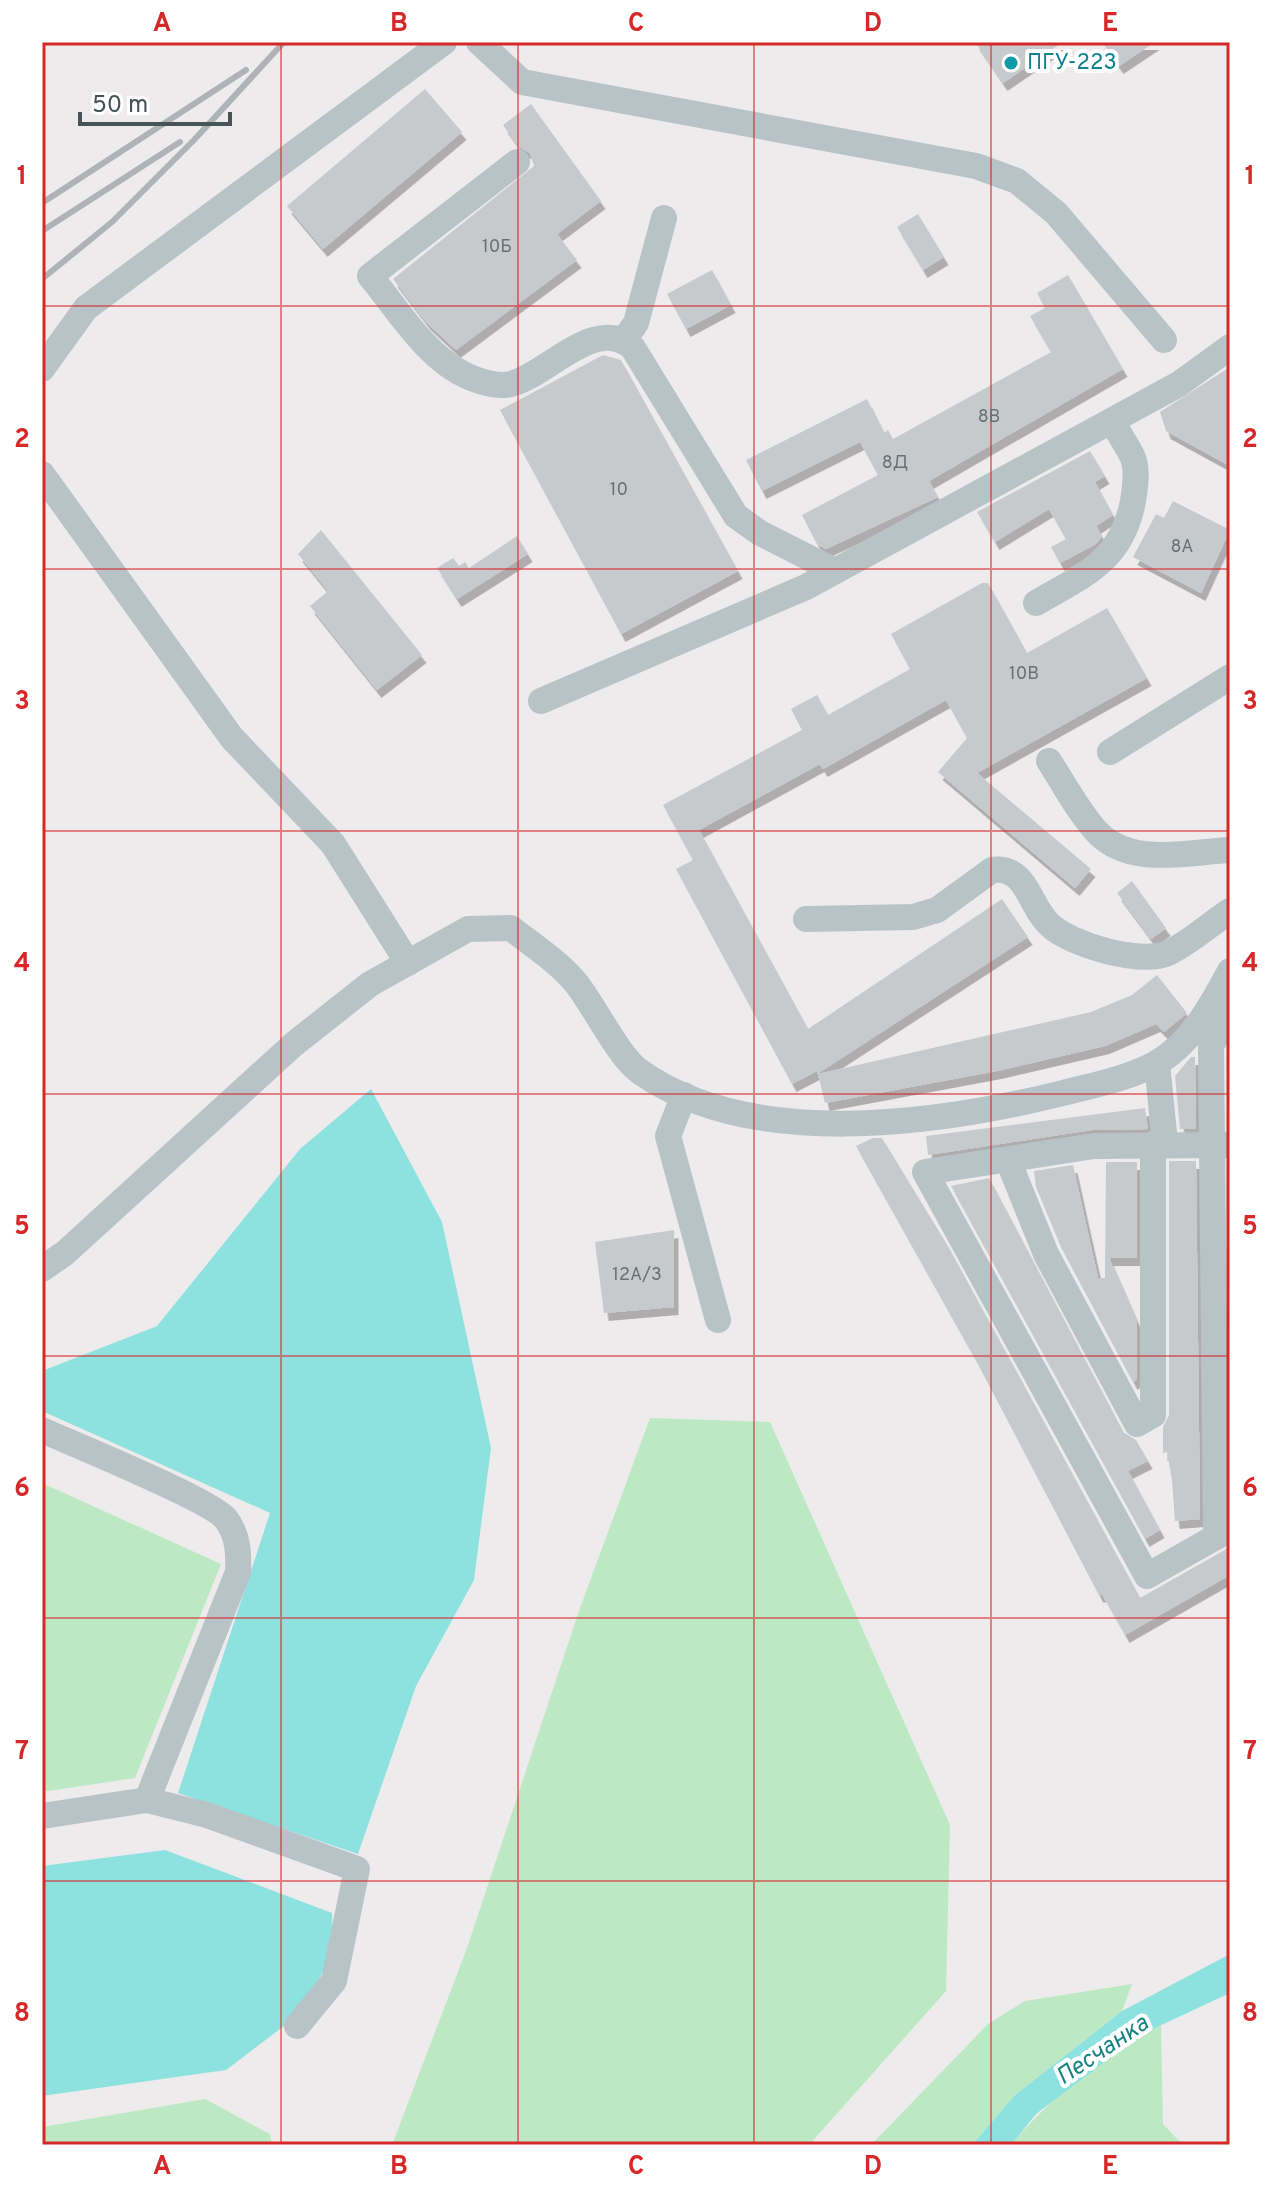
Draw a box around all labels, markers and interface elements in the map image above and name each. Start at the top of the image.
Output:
text: A [153,8,171,41]
text: B [390,8,408,41]
text: C [628,8,644,41]
text: D [864,8,882,41]
text: E [1102,8,1118,41]
place label: ПГУ-223 [1027,50,1117,77]
marker: ПГУ-223 [1002,54,1020,72]
scale bar [80,76,230,126]
text: 50 m [92,91,148,121]
text: 1 [17,161,27,194]
text: 1 [1245,161,1255,194]
house number: 10Б [482,236,512,259]
house number: 8В [978,406,1000,429]
text: 2 [14,424,30,457]
text: 2 [1242,424,1258,457]
house number: 8Д [882,452,908,475]
house number: 10 [610,479,628,502]
house number: 8А [1170,536,1194,559]
house number: 10В [1009,663,1039,686]
text: 3 [14,686,30,719]
text: 3 [1242,686,1258,719]
text: 4 [14,948,30,981]
text: 4 [1242,948,1258,981]
text: 5 [14,1211,30,1244]
text: 5 [1242,1211,1258,1244]
house number: 12А/3 [612,1264,662,1287]
text: 6 [14,1473,30,1506]
text: 6 [1242,1473,1258,1506]
text: 7 [15,1736,29,1769]
text: 7 [1243,1736,1257,1769]
text: 8 [14,1998,30,2031]
text: 8 [1242,1998,1258,2031]
water label: Песчанка [1051,2009,1155,2093]
text: A [153,2151,171,2184]
text: B [390,2151,408,2184]
text: C [628,2151,644,2184]
text: D [864,2151,882,2184]
text: E [1102,2151,1118,2184]

